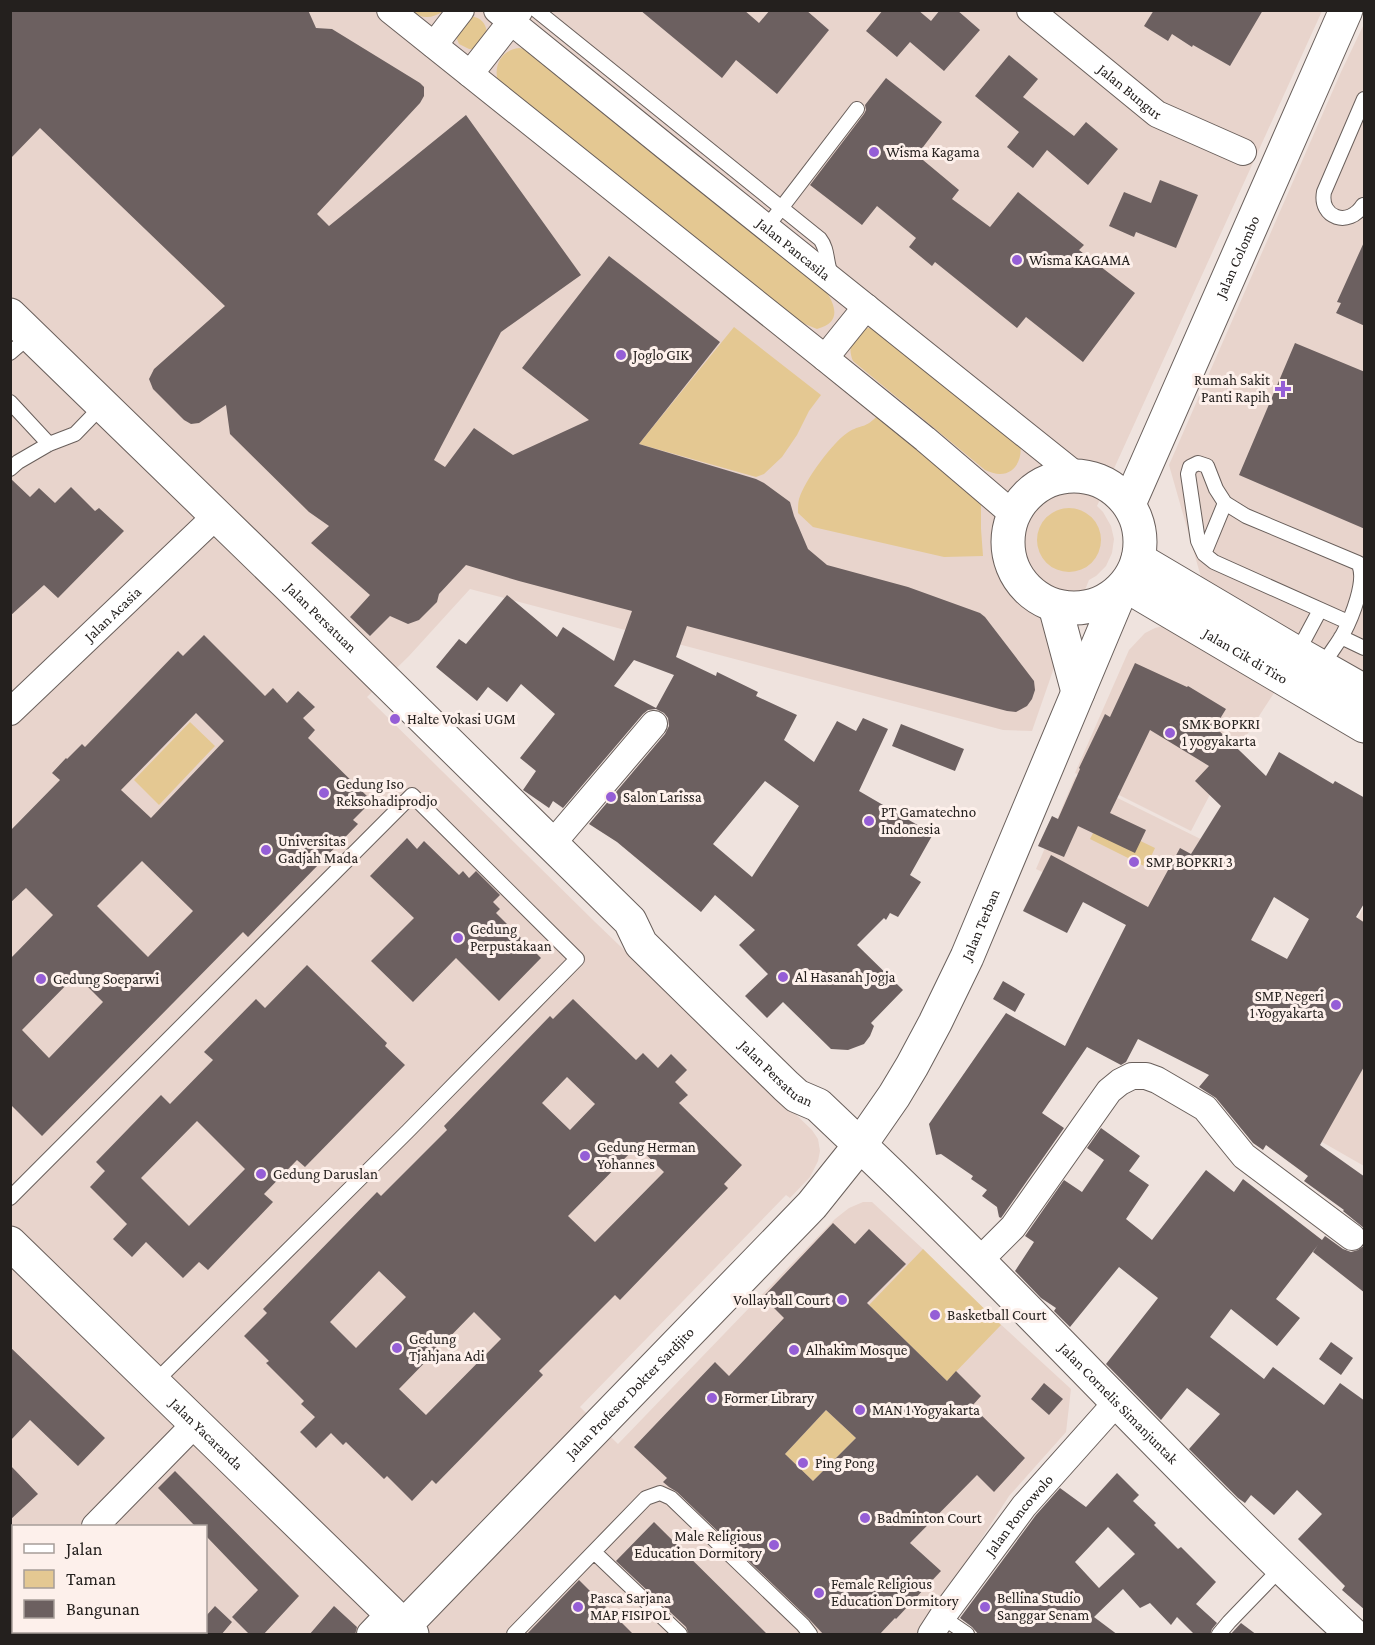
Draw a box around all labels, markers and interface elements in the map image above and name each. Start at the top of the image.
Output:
street label: Jalan Bungur [1092,60,1164,123]
place label: Wisma Kagama [886,144,980,161]
marker: Wisma Kagama [867,145,881,159]
street label: Jalan Colombo [1212,213,1263,303]
street label: Jalan Pancasila [752,214,834,283]
place label: Wisma KAGAMA [1029,252,1130,268]
marker: Wisma KAGAMA [1010,253,1024,267]
place label: Joglo GIK [631,347,689,364]
marker: Joglo GIK [614,348,628,362]
place label: Rumah Sakit Panti Rapih [1194,372,1271,406]
marker: Rumah Sakit Panti Rapih [1274,380,1292,398]
street label: Jalan Persatuan [280,578,360,656]
street label: Jalan Acasia [80,584,144,647]
street label: Jalan Cik di Tiro [1198,624,1291,687]
place label: Halte Vokasi UGM [407,711,516,727]
marker: Halte Vokasi UGM [388,712,402,726]
place label: SMK BOPKRI 1 yogyakarta [1182,716,1260,750]
marker: SMK BOPKRI 1 yogyakarta [1163,726,1177,740]
place label: Gedung Iso Reksohadiprodjo [336,776,437,810]
marker: Gedung Iso Reksohadiprodjo [317,786,331,800]
place label: Salon Larissa [623,789,702,805]
marker: Salon Larissa [604,790,618,804]
place label: PT Gamatechno Indonesia [881,804,976,837]
marker: PT Gamatechno Indonesia [862,814,876,828]
place label: Universitas Gadjah Mada [278,833,358,867]
marker: Universitas Gadjah Mada [259,843,273,857]
place label: SMP BOPKRI 3 [1146,854,1233,870]
marker: SMP BOPKRI 3 [1127,855,1141,869]
street label: Jalan Terban [958,887,1003,965]
place label: Gedung Perpustakaan [470,921,552,955]
marker: Gedung Perpustakaan [451,931,465,945]
place label: Al Hasanah Jogja [795,969,896,986]
marker: Al Hasanah Jogja [776,970,790,984]
place label: Gedung Soeparwi [53,971,159,988]
marker: Gedung Soeparwi [34,972,48,986]
place label: SMP Negeri 1 Yogyakarta [1250,988,1324,1022]
marker: SMP Negeri 1 Yogyakarta [1329,998,1343,1012]
street label: Jalan Persatuan [734,1036,815,1110]
place label: Gedung Herman Yohannes [597,1139,696,1172]
marker: Gedung Herman Yohannes [578,1149,592,1163]
place label: Gedung Daruslan [273,1166,378,1183]
marker: Gedung Daruslan [254,1167,268,1181]
place label: Vollayball Court [733,1292,831,1309]
marker: Vollayball Court [835,1293,849,1307]
place label: Basketball Court [947,1307,1047,1323]
marker: Basketball Court [928,1308,942,1322]
street label: Jalan Profesor Dokter Sardjito [561,1324,697,1464]
place label: Gedung Tjahjana Adi [409,1331,485,1365]
street label: Jalan Cornelis Simanjuntak [1054,1338,1182,1468]
marker: Gedung Tjahjana Adi [390,1341,404,1355]
place label: Alhakim Mosque [806,1342,908,1359]
marker: Alhakim Mosque [787,1343,801,1357]
place label: Former Library [724,1390,814,1407]
marker: Former Library [705,1391,719,1405]
street label: Jalan Yacaranda [165,1394,246,1473]
place label: MAN 1 Yogyakarta [872,1402,980,1419]
marker: MAN 1 Yogyakarta [853,1403,867,1417]
place label: Ping Pong [815,1455,875,1472]
marker: Ping Pong [796,1456,810,1470]
street label: Jalan Poncowolo [981,1471,1056,1561]
place label: Badminton Court [877,1510,983,1526]
marker: Badminton Court [858,1511,872,1525]
legend [12,1525,207,1633]
place label: Male Religious Education Dormitory [634,1528,762,1562]
marker: Male Religious Education Dormitory [767,1538,781,1552]
text: Jalan [64,1539,103,1559]
text: Taman [66,1569,116,1589]
place label: Female Religious Education Dormitory [831,1576,959,1610]
marker: Female Religious Education Dormitory [812,1586,826,1600]
place label: Pasca Sarjana MAP FISIPOL [590,1590,671,1623]
place label: Bellina Studio Sanggar Senam [997,1590,1089,1624]
text: Bangunan [66,1599,140,1619]
marker: Pasca Sarjana MAP FISIPOL [571,1600,585,1614]
marker: Bellina Studio Sanggar Senam [978,1600,992,1614]

